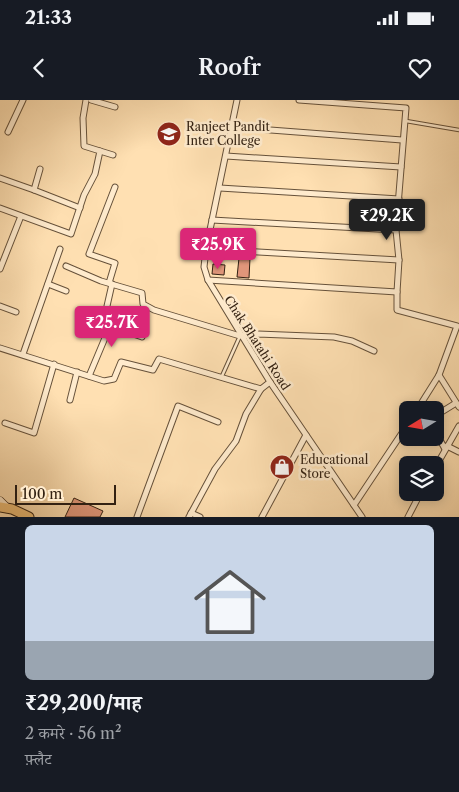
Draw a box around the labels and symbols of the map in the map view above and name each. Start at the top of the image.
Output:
place label: Ranjeet Pandit Inter College [186,119,270,148]
school or university icon: Ranjeet Pandit Inter College [156,121,182,147]
pin: ₹29.2K [346,198,428,241]
pin: ₹25.9K [177,228,259,270]
street label: Chak Bhatahi Road [221,293,294,393]
pin: ₹25.7K [71,306,153,348]
north arrow [399,401,444,446]
place label: Educational Store [300,452,369,481]
shop icon: Educational Store [269,454,295,480]
scale bar [15,482,116,505]

